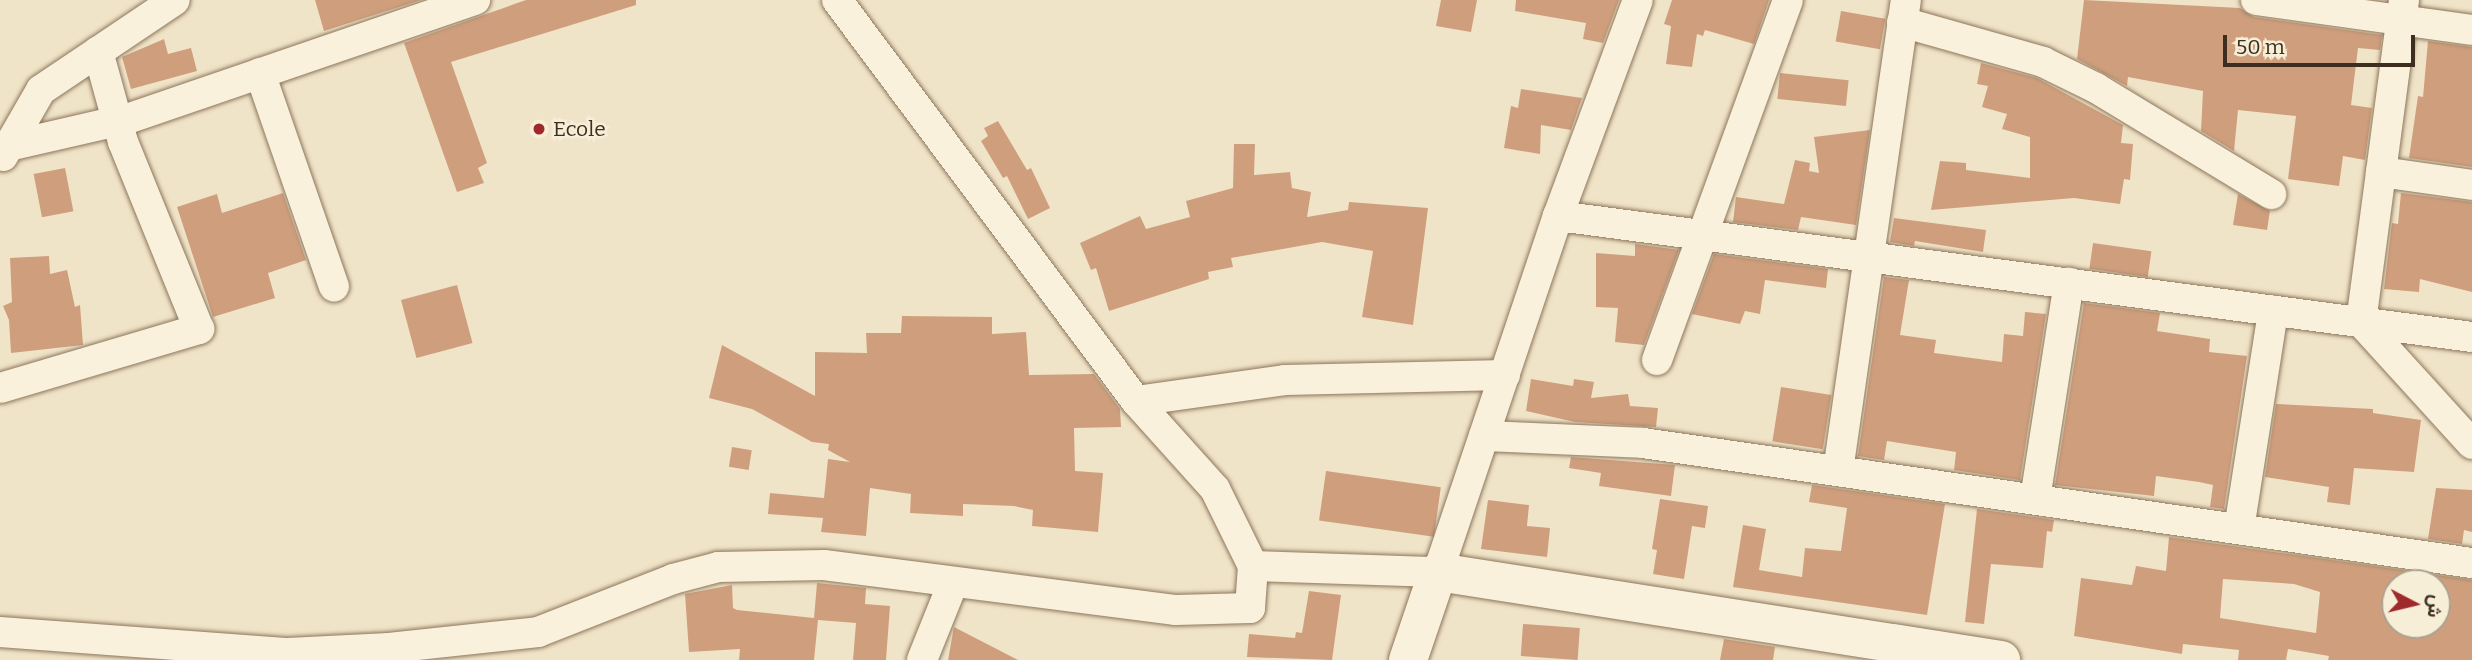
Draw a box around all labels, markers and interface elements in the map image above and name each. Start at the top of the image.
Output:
scale bar [2227,21,2420,65]
text: 50 m [2236,34,2285,60]
place label: Ecole [553,116,606,142]
marker: Ecole [531,121,547,137]
north arrow [2381,569,2451,639]
text: ش [2423,594,2448,619]

